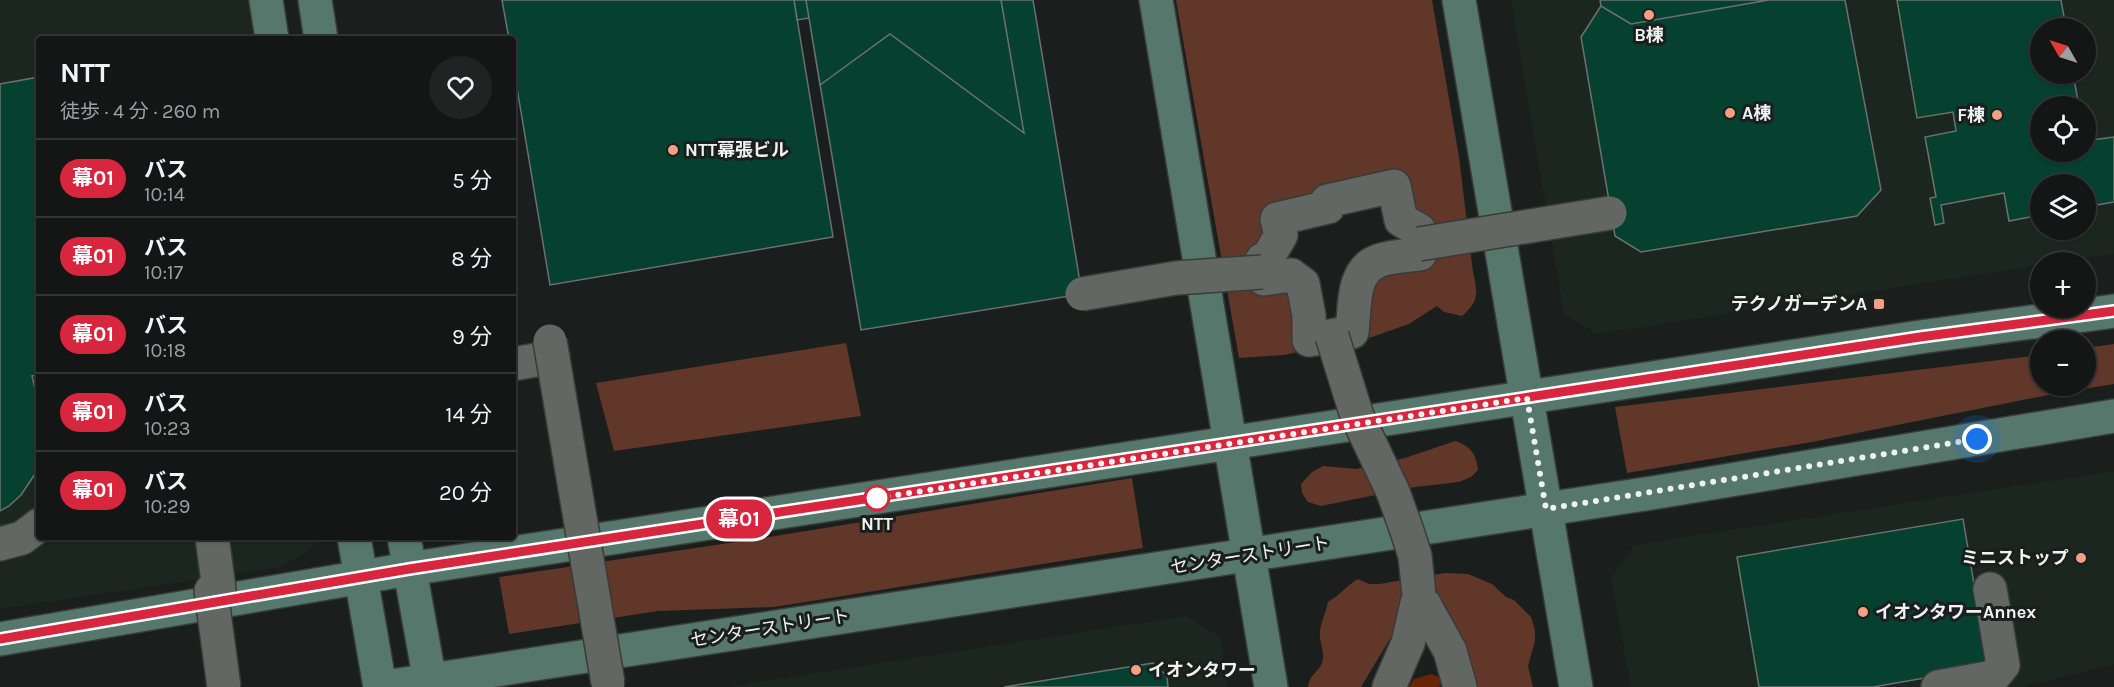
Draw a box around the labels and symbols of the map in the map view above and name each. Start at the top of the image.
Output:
marker: B棟 [1642,8,1656,22]
north arrow [2030,18,2096,84]
place label: B棟 [1634,24,1664,46]
place label: A棟 [1742,102,1771,124]
place label: F棟 [1957,104,1985,126]
marker: A棟 [1723,106,1737,120]
marker: F棟 [1990,108,2004,122]
place label: NTT幕張ビル [685,139,789,161]
marker: NTT幕張ビル [666,143,680,157]
place label: テクノガーデンA [1731,293,1867,315]
marker: テクノガーデンA [1872,297,1886,311]
your location [1962,424,1992,454]
marker: NTT [864,485,890,511]
line badge: 幕01 [704,500,774,538]
place label: NTT [861,513,893,535]
street label: センターストリート [1169,532,1331,578]
place label: ミニストップ [1961,547,2069,569]
marker: ミニストップ [2074,551,2088,565]
place label: イオンタワーAnnex [1875,601,2036,623]
street label: センターストリート [689,605,851,651]
marker: イオンタワーAnnex [1856,605,1870,619]
place label: イオンタワー [1148,659,1256,681]
marker: イオンタワー [1129,663,1143,677]

